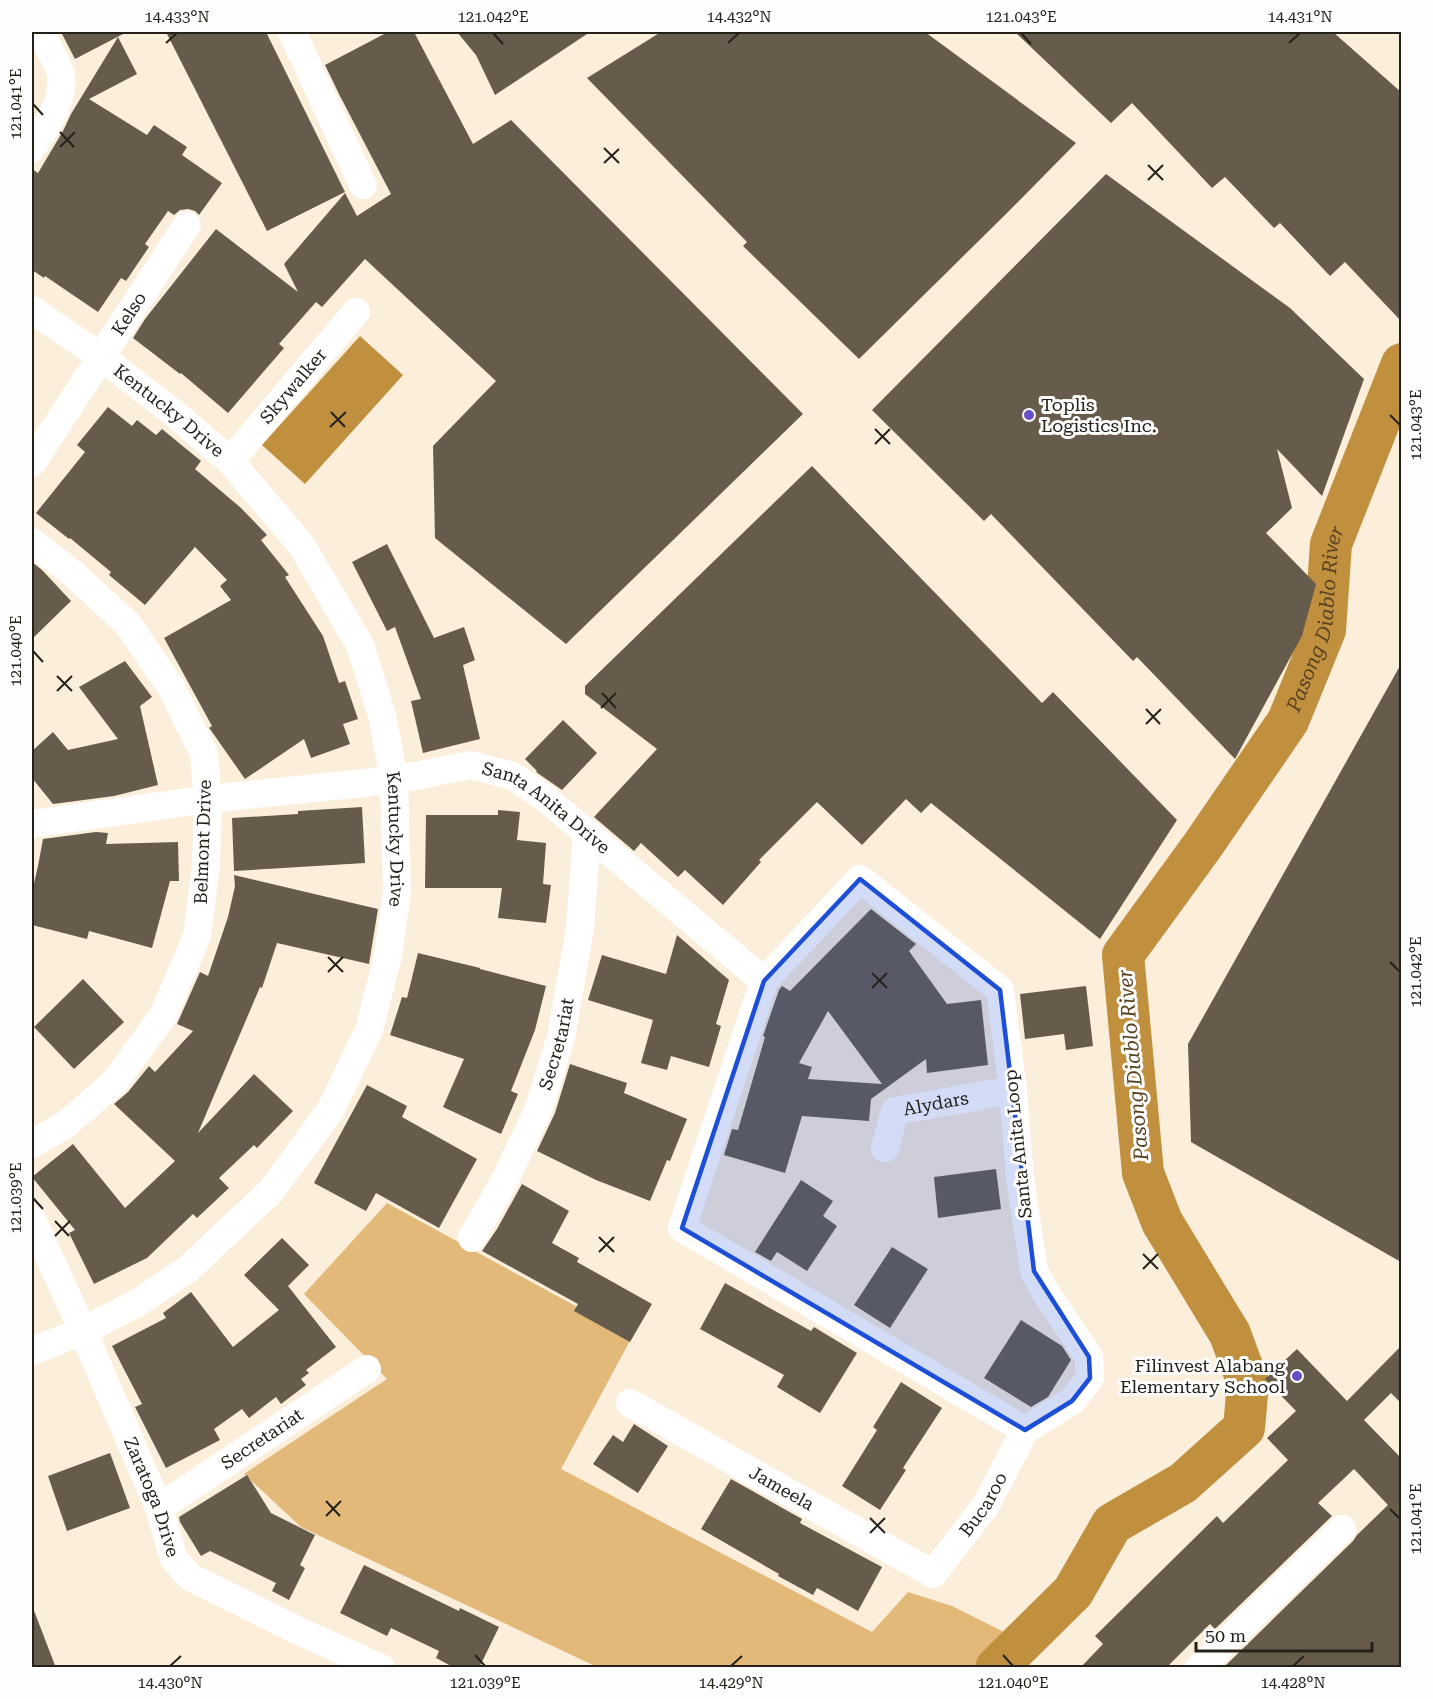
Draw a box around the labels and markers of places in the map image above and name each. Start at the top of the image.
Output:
place label: Toplis Logistics Inc. [1041,394,1156,436]
marker: Toplis Logistics Inc. [1022,408,1036,422]
place label: Filinvest Alabang Elementary School [1120,1355,1286,1397]
marker: Filinvest Alabang Elementary School [1290,1369,1304,1383]

